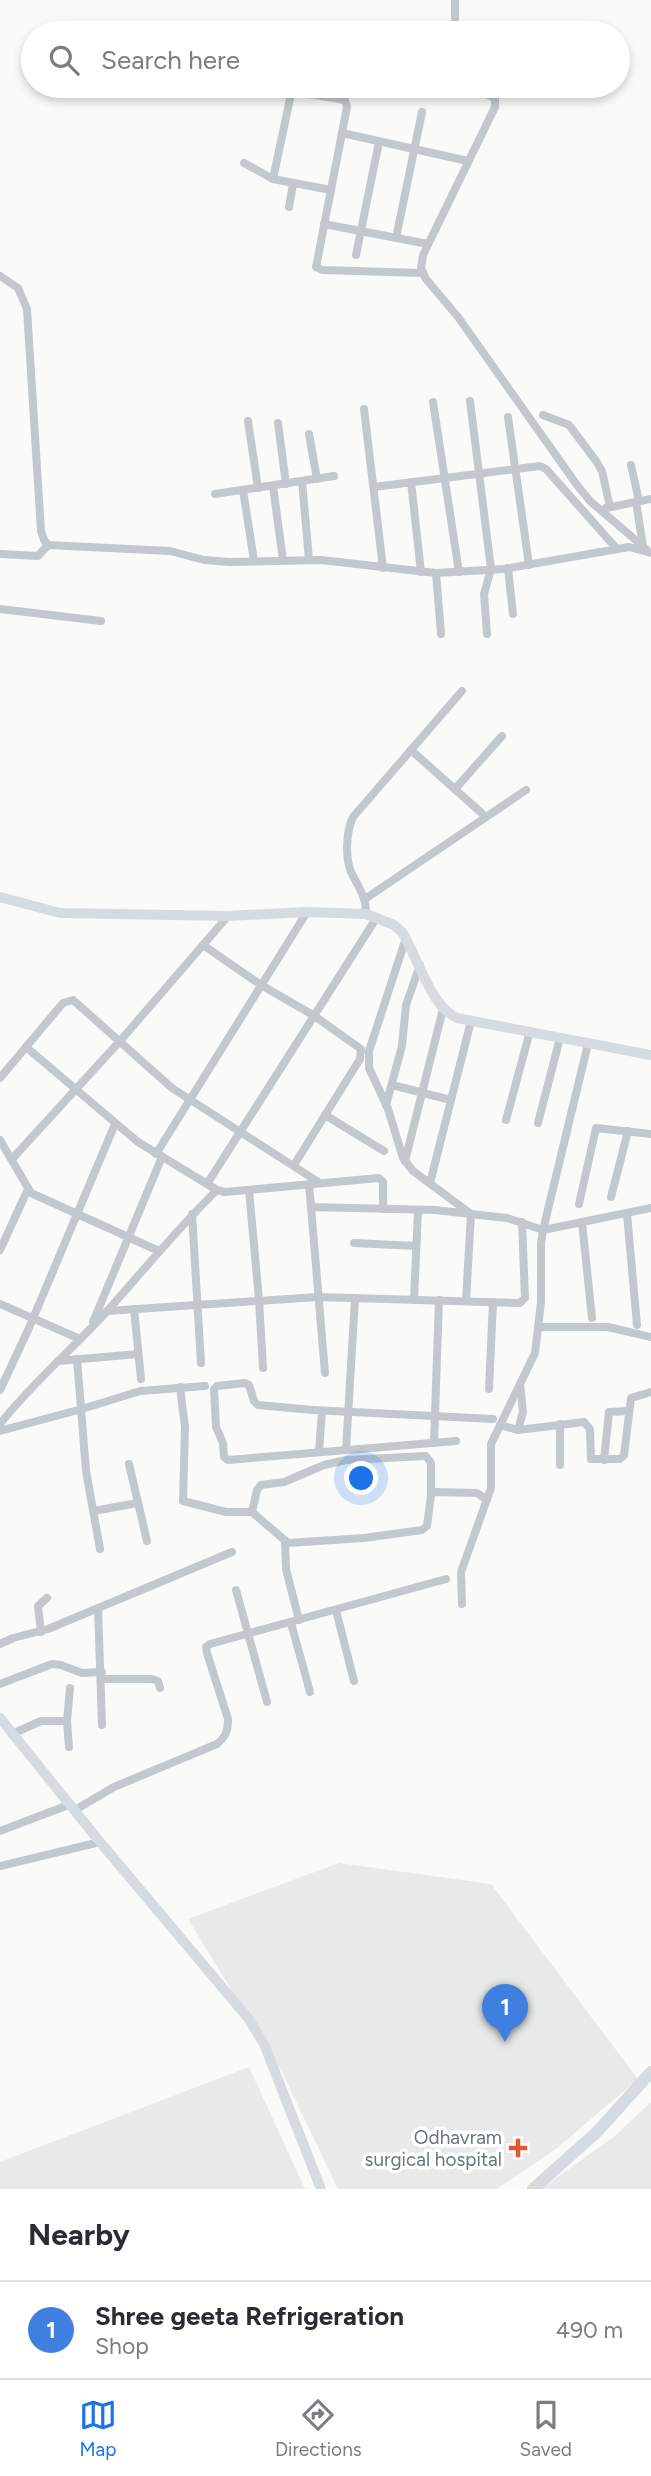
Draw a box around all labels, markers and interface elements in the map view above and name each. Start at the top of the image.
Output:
search box [21,21,630,98]
icon: search [45,41,83,79]
text: Search here [101,44,240,76]
your location [344,1461,378,1495]
pin: 1 [482,1984,528,2042]
place label: Odhavram surgical hospital [365,2126,502,2171]
marker: Odhavram surgical hospital [508,2138,528,2158]
text: Nearby [28,2216,130,2253]
text: Shree geeta Refrigeration [95,2300,404,2332]
text: 1 [46,2316,56,2344]
text: 490 m [556,2316,623,2344]
text: Shop [95,2332,149,2360]
tab: Map [79,2396,117,2461]
tab: Directions [275,2396,362,2461]
tab: Saved [520,2396,572,2461]

